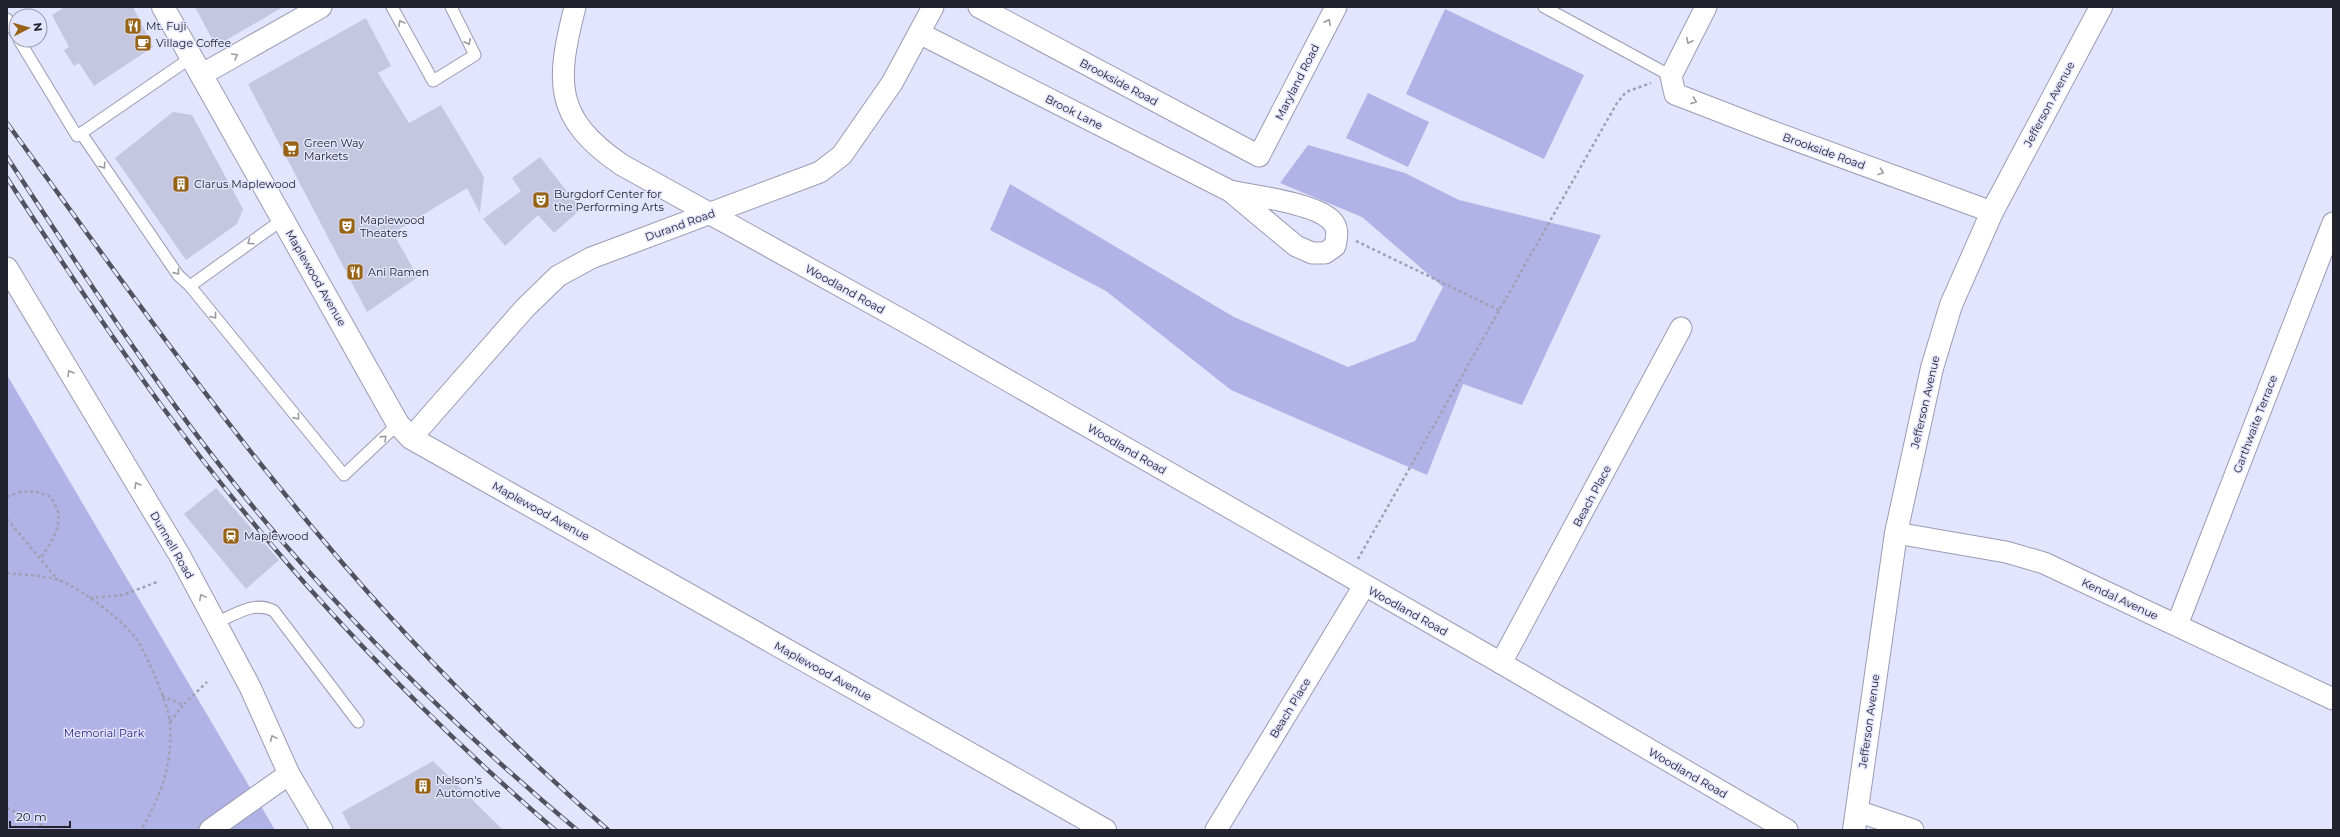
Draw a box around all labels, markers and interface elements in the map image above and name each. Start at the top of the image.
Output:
north arrow [8,8,48,48]
restaurant icon: Mt. Fuji [123,16,143,36]
place label: Mt. Fuji [146,19,186,33]
one-way arrow [1323,19,1331,26]
one-way arrow [398,20,405,28]
text: N [31,22,45,32]
cafe icon: Village Coffee [133,33,153,53]
place label: Village Coffee [156,36,231,50]
one-way arrow [1686,37,1693,45]
one-way arrow [463,38,471,45]
street label: Maryland Road [1272,42,1322,122]
one-way arrow [231,53,238,60]
street label: Brookside Road [1077,55,1161,109]
street label: Jefferson Avenue [2020,59,2078,150]
street label: Brook Lane [1043,91,1105,133]
one-way arrow [1691,97,1698,105]
street label: Brookside Road [1781,130,1867,172]
place label: Green Way Markets [304,136,364,163]
supermarket icon: Green Way Markets [281,139,301,159]
one-way arrow [98,161,105,168]
one-way arrow [1878,167,1885,175]
building icon: Clarus Maplewood [171,174,191,194]
place label: Clarus Maplewood [194,177,296,191]
place label: Burgdorf Center for the Performing Arts [554,187,665,214]
theatre icon: Burgdorf Center for the Performing Arts [531,190,551,210]
street label: Durand Road [643,206,717,244]
place label: Maplewood Theaters [360,213,425,240]
theatre icon: Maplewood Theaters [337,216,357,236]
street label: Maplewood Avenue [283,227,350,329]
one-way arrow [248,238,255,245]
street label: Woodland Road [803,261,887,317]
restaurant icon: Ani Ramen [345,262,365,282]
place label: Ani Ramen [368,265,429,279]
one-way arrow [172,268,179,275]
one-way arrow [210,311,217,319]
street label: Jefferson Avenue [1907,354,1943,451]
one-way arrow [68,370,75,377]
street label: Garthwaite Terrace [2230,373,2280,475]
one-way arrow [292,412,299,419]
street label: Woodland Road [1085,421,1169,477]
one-way arrow [379,435,387,442]
street label: Beach Place [1570,462,1614,529]
street label: Maplewood Avenue [490,478,592,544]
one-way arrow [134,482,142,489]
street label: Dunnell Road [147,509,197,581]
station icon: Maplewood [221,526,241,546]
place label: Maplewood [244,529,309,543]
street label: Kendal Avenue [2079,575,2161,623]
street label: Woodland Road [1366,583,1450,639]
one-way arrow [199,594,207,601]
street label: Maplewood Avenue [772,638,874,704]
street label: Jefferson Avenue [1855,673,1883,770]
street label: Beach Place [1267,675,1314,741]
park label: Memorial Park [64,726,145,740]
one-way arrow [270,735,278,742]
street label: Woodland Road [1646,745,1730,801]
place label: Nelson's Automotive [436,773,501,800]
building icon: Nelson's Automotive [413,776,433,796]
scale bar [10,803,70,829]
text: 20 m [16,809,47,824]

